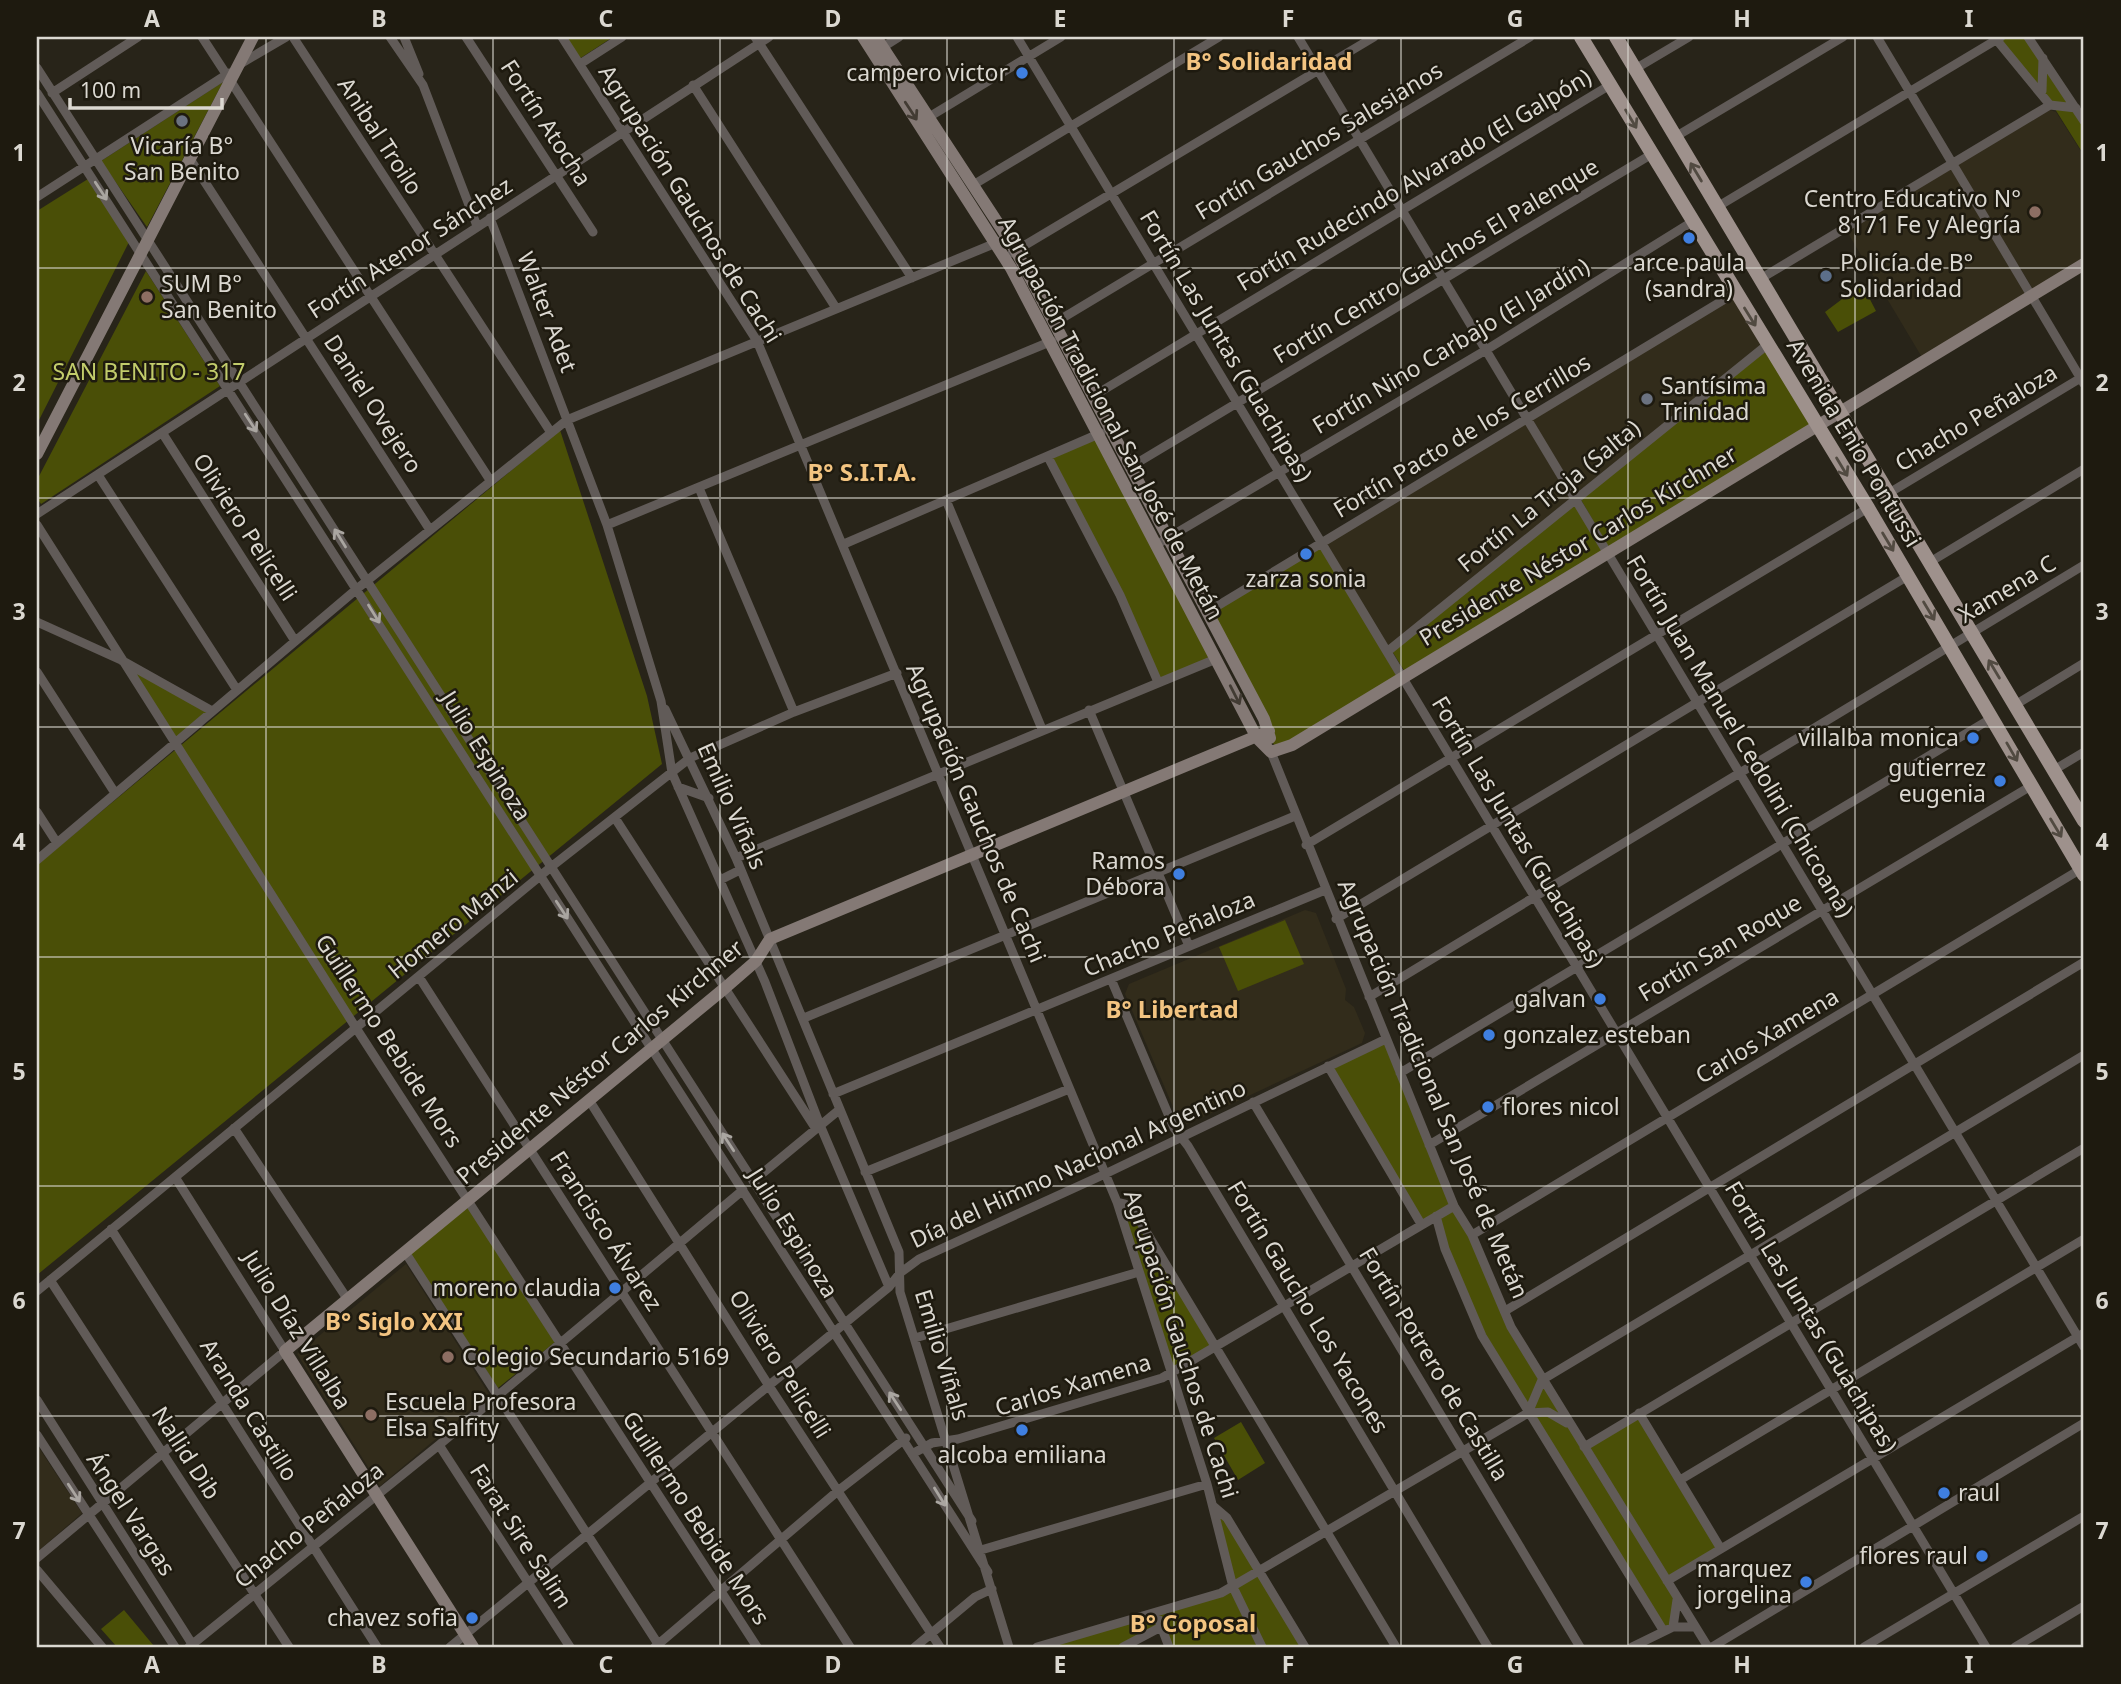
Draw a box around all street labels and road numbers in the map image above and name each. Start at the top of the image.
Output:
street label: Fortín Atocha [494,53,600,192]
street label: Fortín Gauchos Salesianos [1189,53,1448,227]
street label: Agrupación Gauchos de Cachi [592,58,790,349]
street label: Fortín Rudecindo Alvarado (El Galpón) [1230,60,1597,298]
street label: Anibal Troilo [331,70,431,200]
street label: Fortín Centro Gauchos El Palenque [1267,150,1604,370]
street label: Fortín Atenor Sánchez [301,169,518,325]
street label: Fortín Las Juntas (Guachipas) [1133,204,1321,487]
street label: Agrupación Tradicional San José de Metán [992,210,1232,625]
street label: Walter Adet [510,247,586,376]
street label: Fortín Nino Carbajo (El Jardín) [1306,250,1595,441]
street label: Daniel Ovejero [317,328,431,479]
street label: Avenida Enio Pontussi [1780,332,1930,553]
street label: Fortín Pacto de los Cerrillos [1327,345,1596,525]
street label: Chacho Peñaloza [1888,356,2063,478]
street label: Fortín La Troja (Salta) [1450,411,1646,579]
street label: Presidente Néstor Carlos Kirchner [1413,437,1743,653]
street label: Oliviero Pelicelli [186,446,306,606]
street label: Xamena C [1952,546,2061,630]
street label: Fortín Juan Manuel Cedolini (Chicoana) [1620,548,1862,923]
street label: Agrupación Gauchos de Cachi [899,658,1055,967]
street label: Julio Espinoza [433,683,540,827]
street label: Fortín Las Juntas (Guachipas) [1425,690,1613,973]
street label: Emilio Viñals [691,737,775,874]
street label: Homero Manzi [380,861,524,986]
street label: Agrupación Tradicional San José de Metán [1331,874,1537,1303]
street label: Chacho Peñaloza [1078,882,1260,984]
street label: Fortín San Roque [1632,886,1807,1009]
street label: Guillermo Bebide Mors [309,927,471,1154]
street label: Presidente Néstor Carlos Kirchner [449,931,750,1191]
street label: Carlos Xamena [1689,980,1844,1091]
street label: Día del Himno Nacional Argentino [904,1071,1251,1255]
street label: Francisco Álvarez [543,1144,671,1317]
street label: Julio Espinoza [740,1160,847,1304]
street label: Fortín Gaucho Los Yacones [1221,1174,1397,1439]
street label: Fortín Las Juntas (Guachipas) [1718,1175,1906,1458]
street label: Agrupación Gauchos de Cachi [1117,1185,1247,1502]
street label: Fortín Potrero de Castilla [1352,1241,1517,1486]
street label: Julio Díaz Villalba [235,1242,360,1415]
street label: Oliviero Pelicelli [722,1283,839,1444]
street label: Emilio Viñals [908,1285,978,1424]
street label: Aranda Castillo [193,1332,306,1487]
street label: Carlos Xamena [991,1345,1155,1423]
street label: Nallid Dib [145,1400,229,1505]
street label: Guillermo Bebide Mors [616,1404,778,1631]
street label: Ángel Vargas [80,1445,184,1582]
street label: Chacho Peñaloza [227,1454,390,1595]
street label: Farat Sire Salim [463,1457,581,1614]

